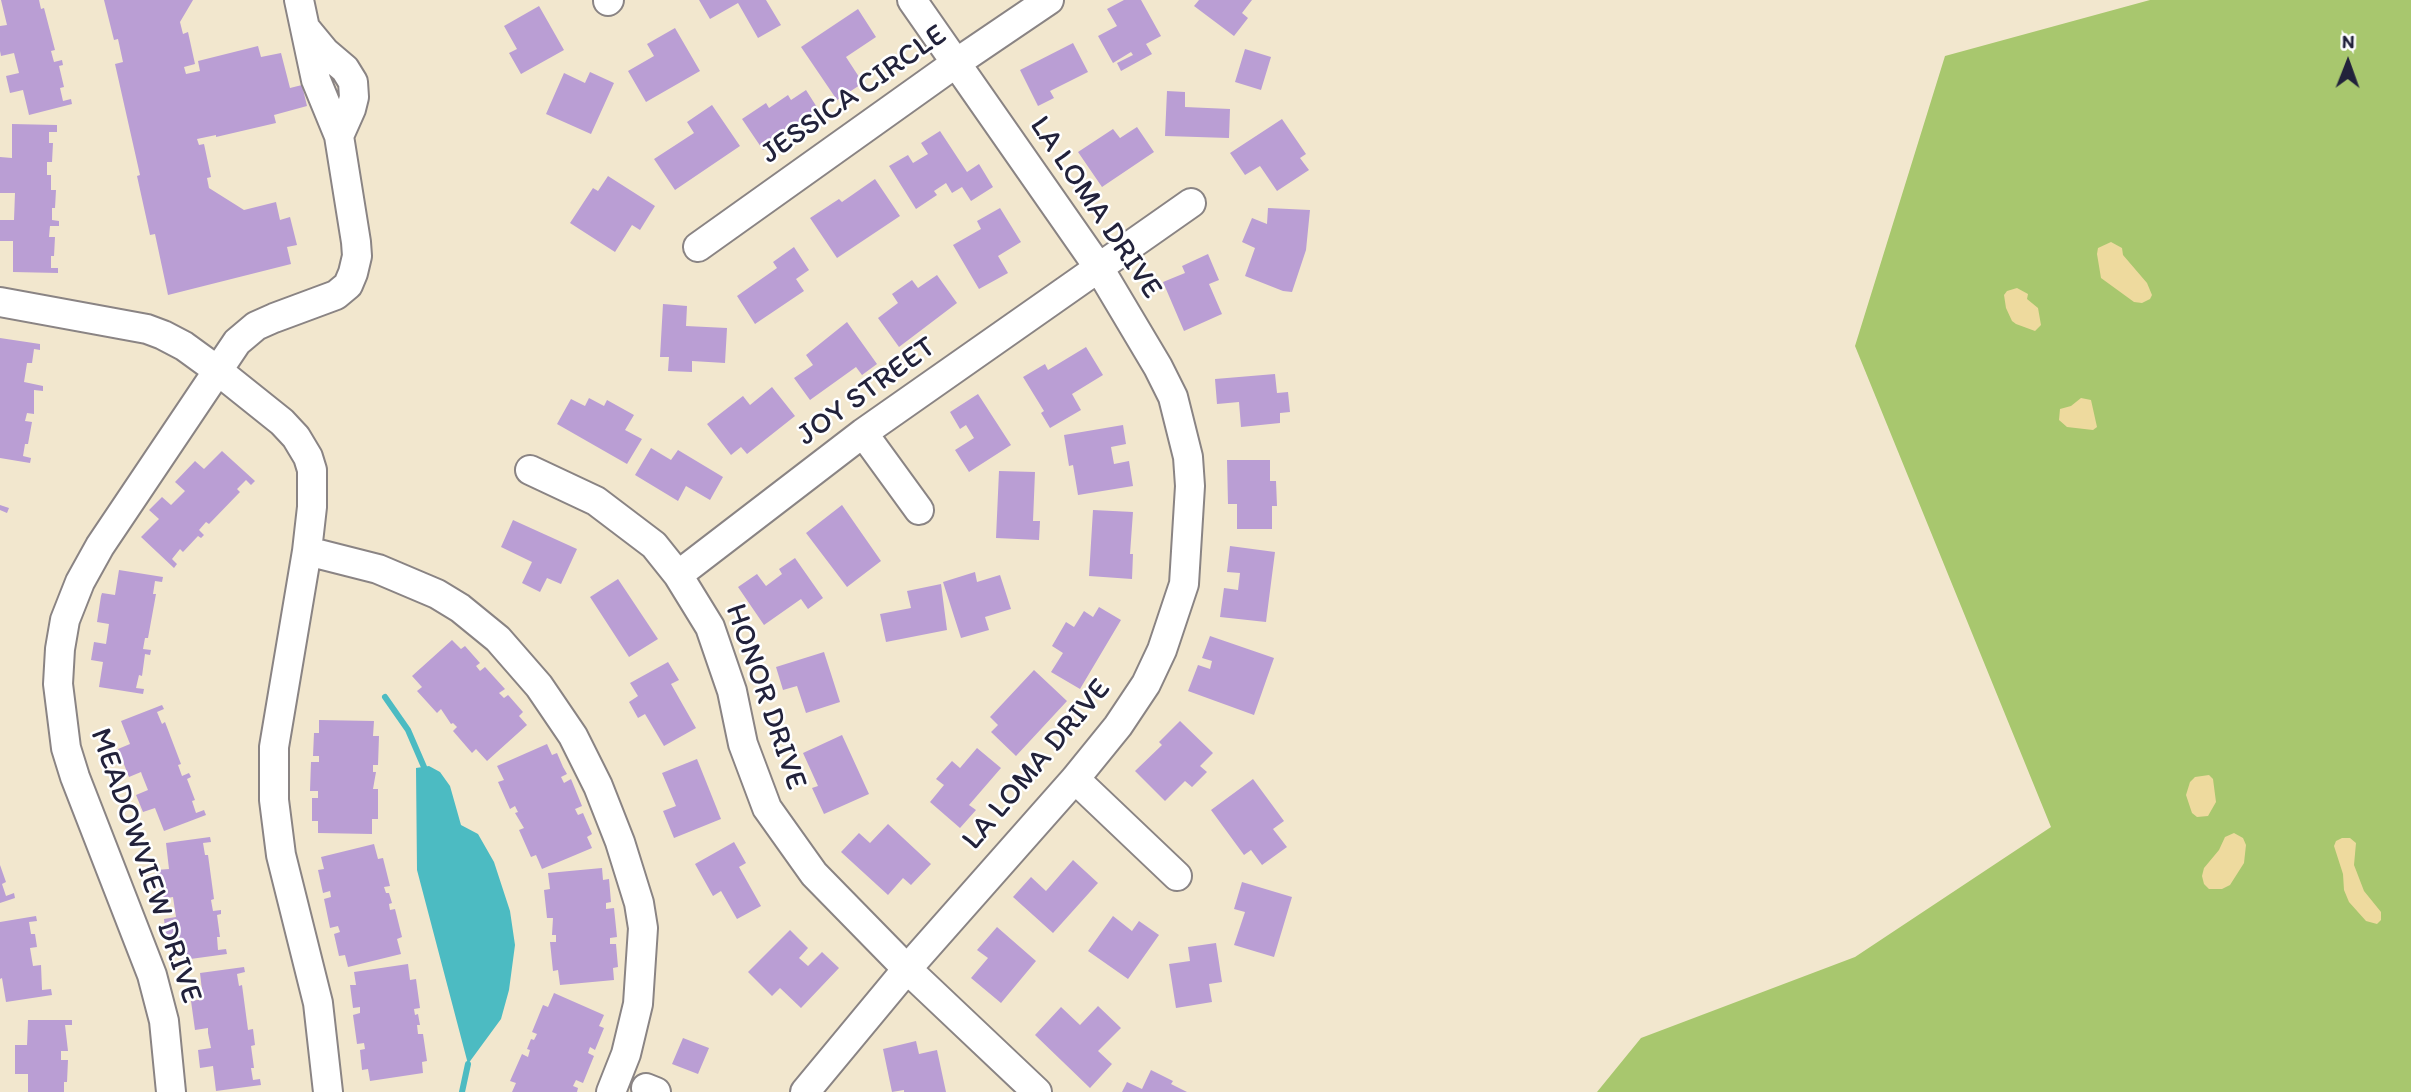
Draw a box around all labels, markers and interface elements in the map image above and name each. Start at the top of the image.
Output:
street label: JESSICA CIRCLE [754,18,954,172]
north arrow [2313,28,2383,98]
text: N [2342,30,2355,53]
street label: LA LOMA DRIVE [1021,110,1169,306]
street label: JOY STREET [791,330,943,454]
street label: HONOR DRIVE [716,600,814,794]
street label: LA LOMA DRIVE [955,672,1119,858]
street label: MEADOWVIEW DRIVE [81,724,209,1008]

